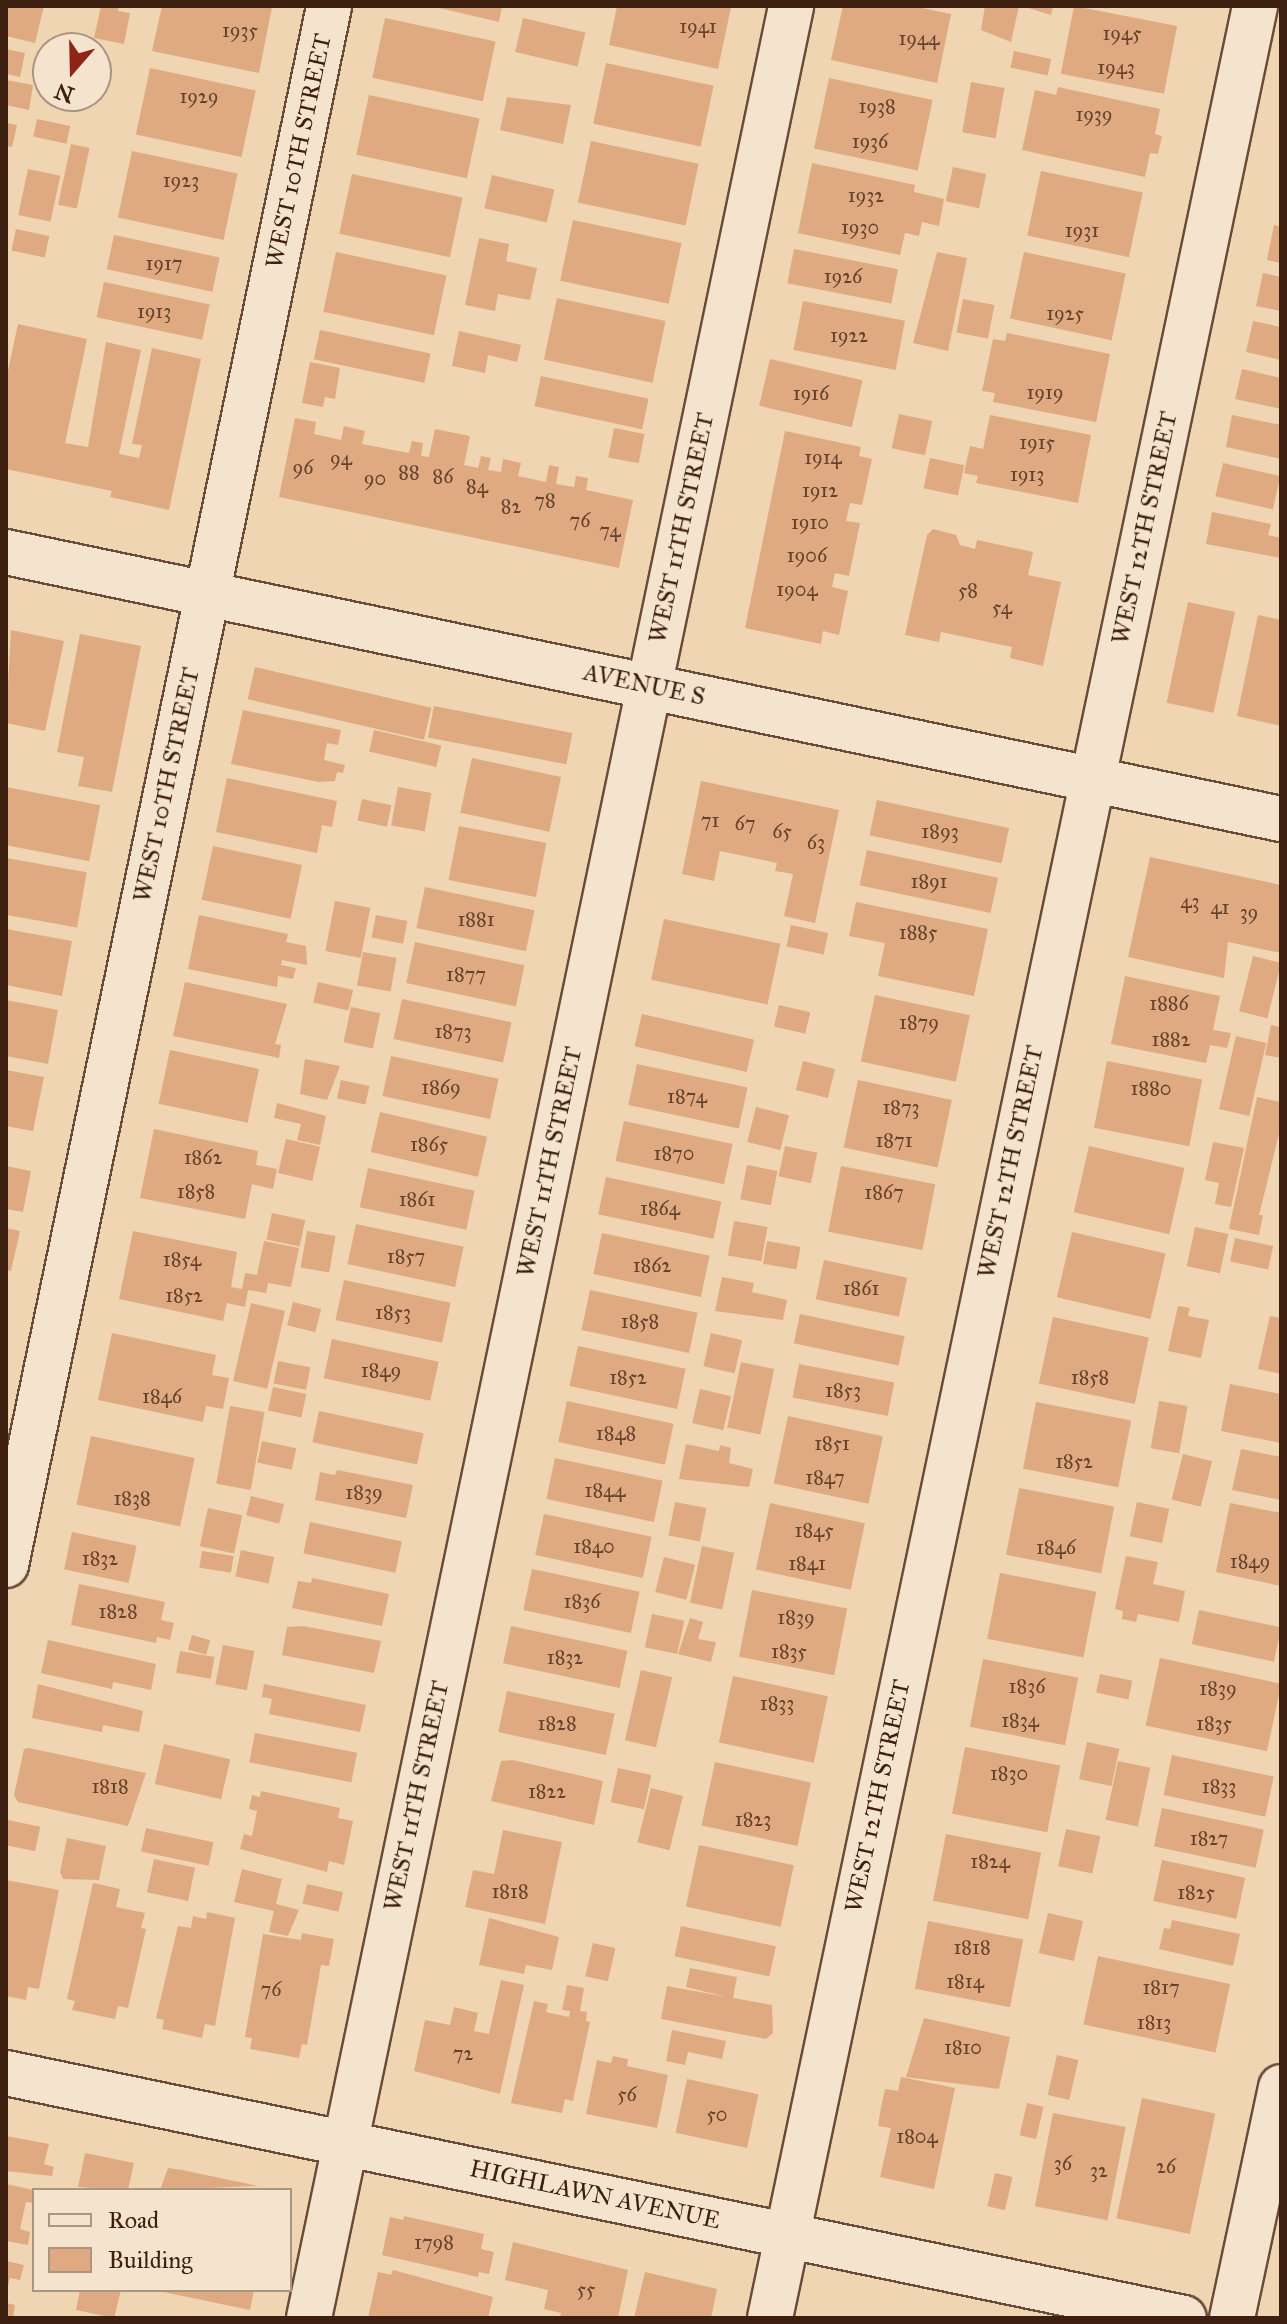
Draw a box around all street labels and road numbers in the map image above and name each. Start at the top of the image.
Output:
street label: WEST 10TH STREET [260,31,338,271]
street label: WEST 12TH STREET [1106,409,1184,647]
street label: WEST 11TH STREET [644,410,720,646]
street label: AVENUE S [581,658,707,712]
street label: WEST 10TH STREET [128,665,206,905]
street label: WEST 12TH STREET [972,1043,1050,1281]
street label: WEST 11TH STREET [512,1044,588,1280]
street label: WEST 12TH STREET [839,1677,917,1915]
street label: WEST 11TH STREET [379,1678,455,1914]
street label: HIGHLAWN AVENUE [467,2154,723,2236]

